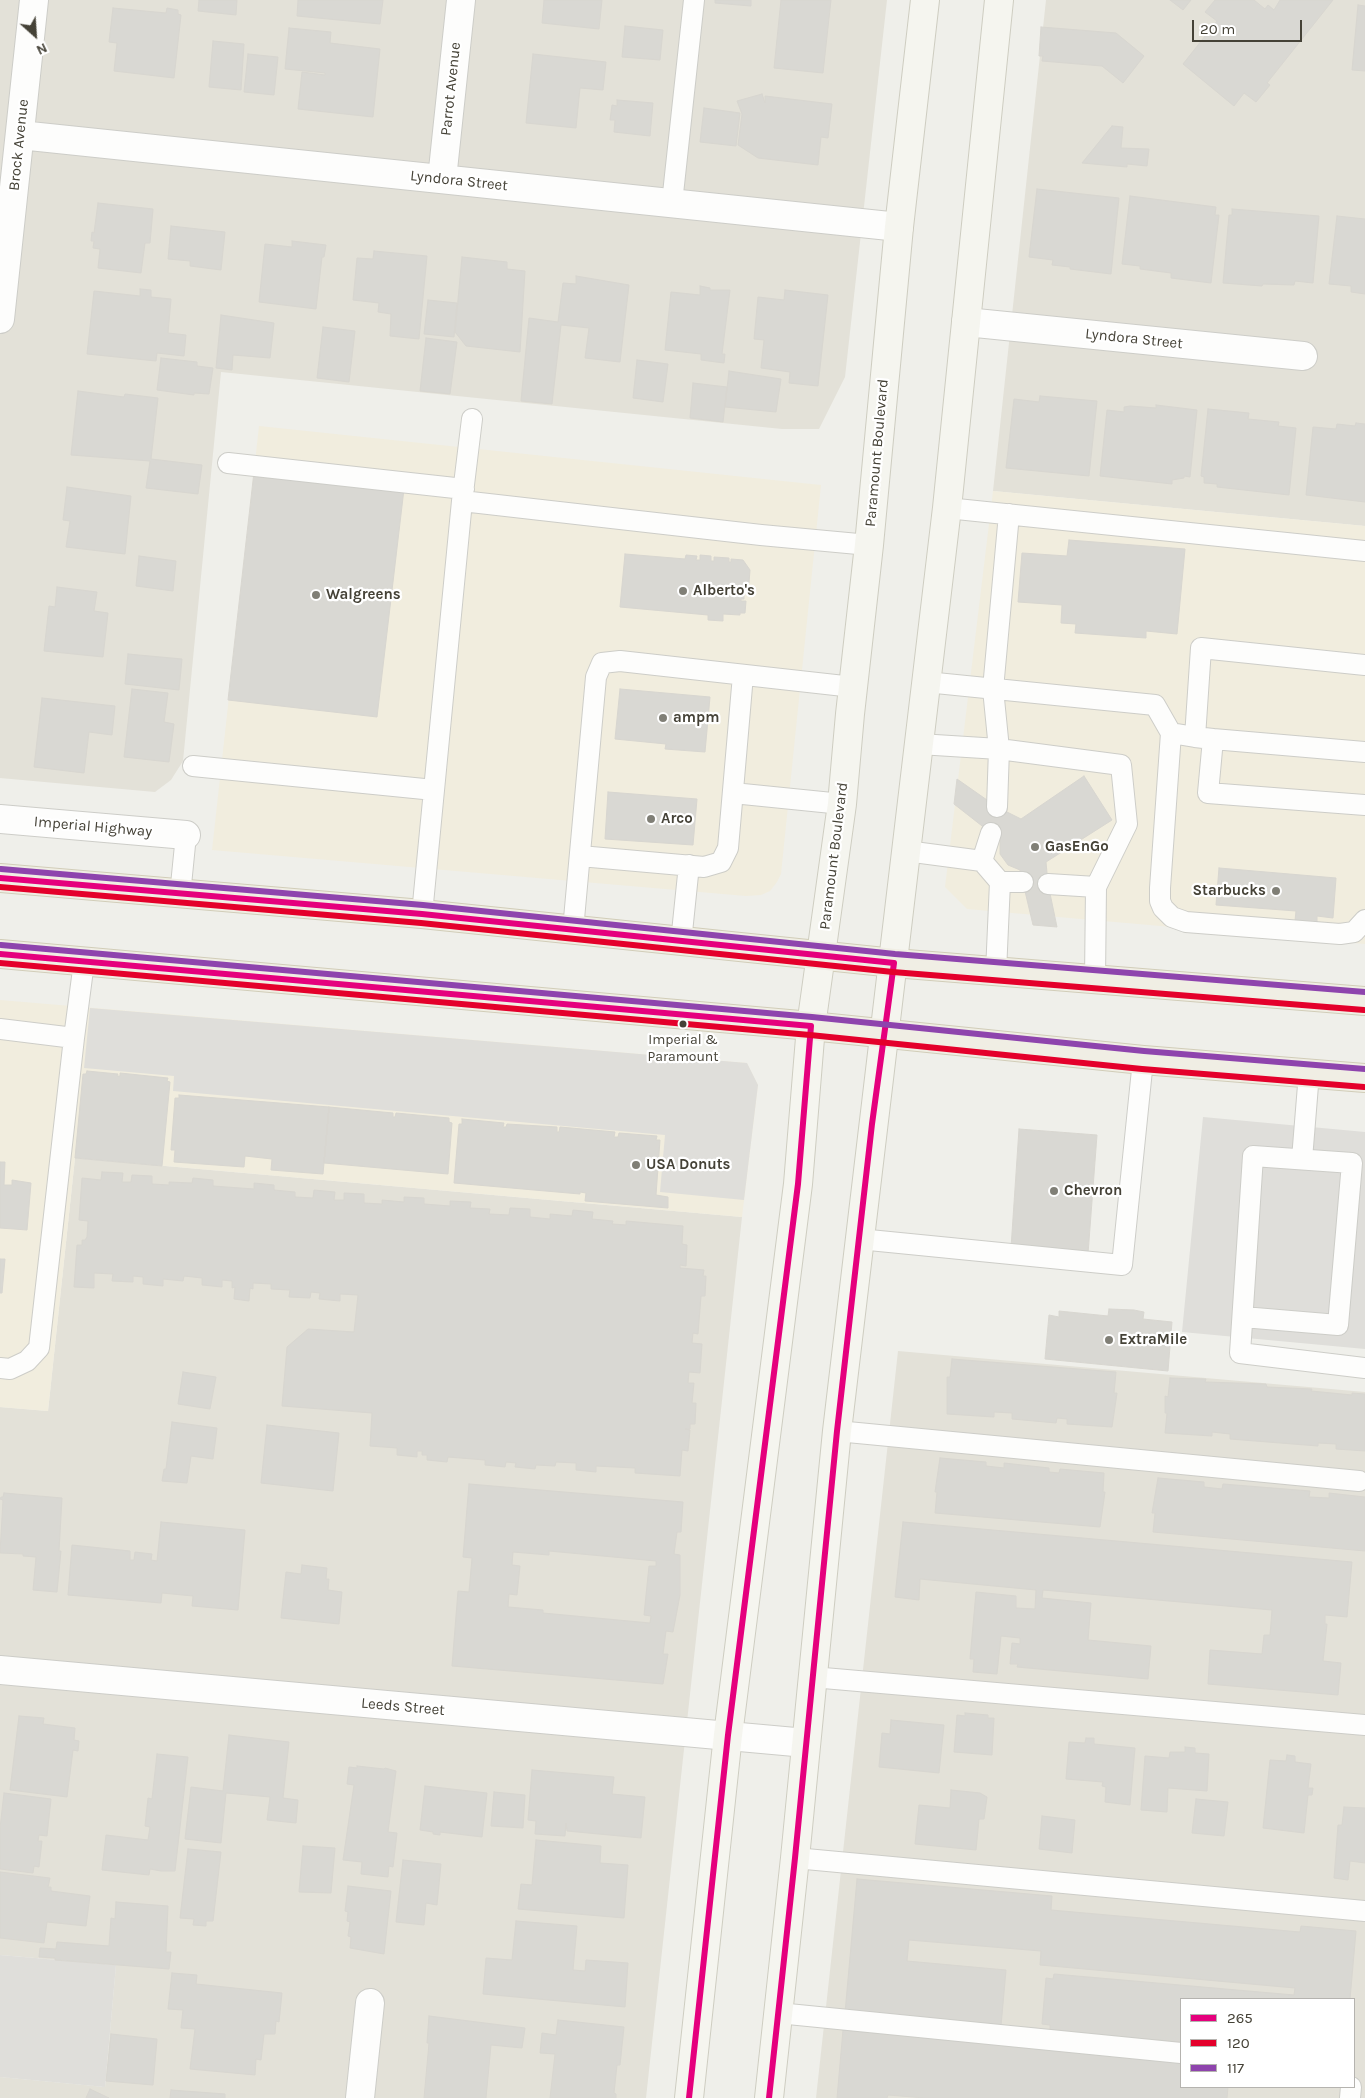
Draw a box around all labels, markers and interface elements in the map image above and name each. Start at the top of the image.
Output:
north arrow [10,10,60,60]
scale bar [1195,10,1305,42]
text: 20 m [1200,20,1235,38]
text: N [34,39,50,59]
street label: Parrot Avenue [437,41,465,137]
street label: Brock Avenue [5,98,33,192]
street label: Lyndora Street [409,167,509,195]
street label: Lyndora Street [1084,325,1184,353]
street label: Paramount Boulevard [862,378,892,528]
place label: Alberto's [693,582,755,600]
marker: Alberto's [677,585,689,597]
place label: Walgreens [326,586,401,604]
marker: Walgreens [310,589,322,601]
place label: ampm [673,709,719,727]
marker: ampm [657,712,669,724]
street label: Paramount Boulevard [816,781,852,931]
place label: Arco [661,810,693,828]
street label: Imperial Highway [33,813,153,841]
marker: Arco [645,813,657,825]
place label: GasEnGo [1045,838,1109,856]
marker: GasEnGo [1029,841,1041,853]
place label: Starbucks [1193,882,1266,900]
marker: Starbucks [1270,885,1282,897]
marker: Imperial & Paramount [678,1019,688,1029]
place label: Imperial & Paramount [647,1032,719,1064]
place label: USA Donuts [646,1156,730,1174]
marker: USA Donuts [630,1159,642,1171]
place label: Chevron [1064,1182,1122,1200]
marker: Chevron [1048,1185,1060,1197]
place label: ExtraMile [1119,1331,1187,1349]
marker: ExtraMile [1103,1334,1115,1346]
street label: Leeds Street [360,1694,446,1720]
legend [1180,1998,1355,2088]
text: 265 [1227,2009,1253,2027]
text: 120 [1227,2034,1250,2052]
text: 117 [1227,2059,1244,2077]

